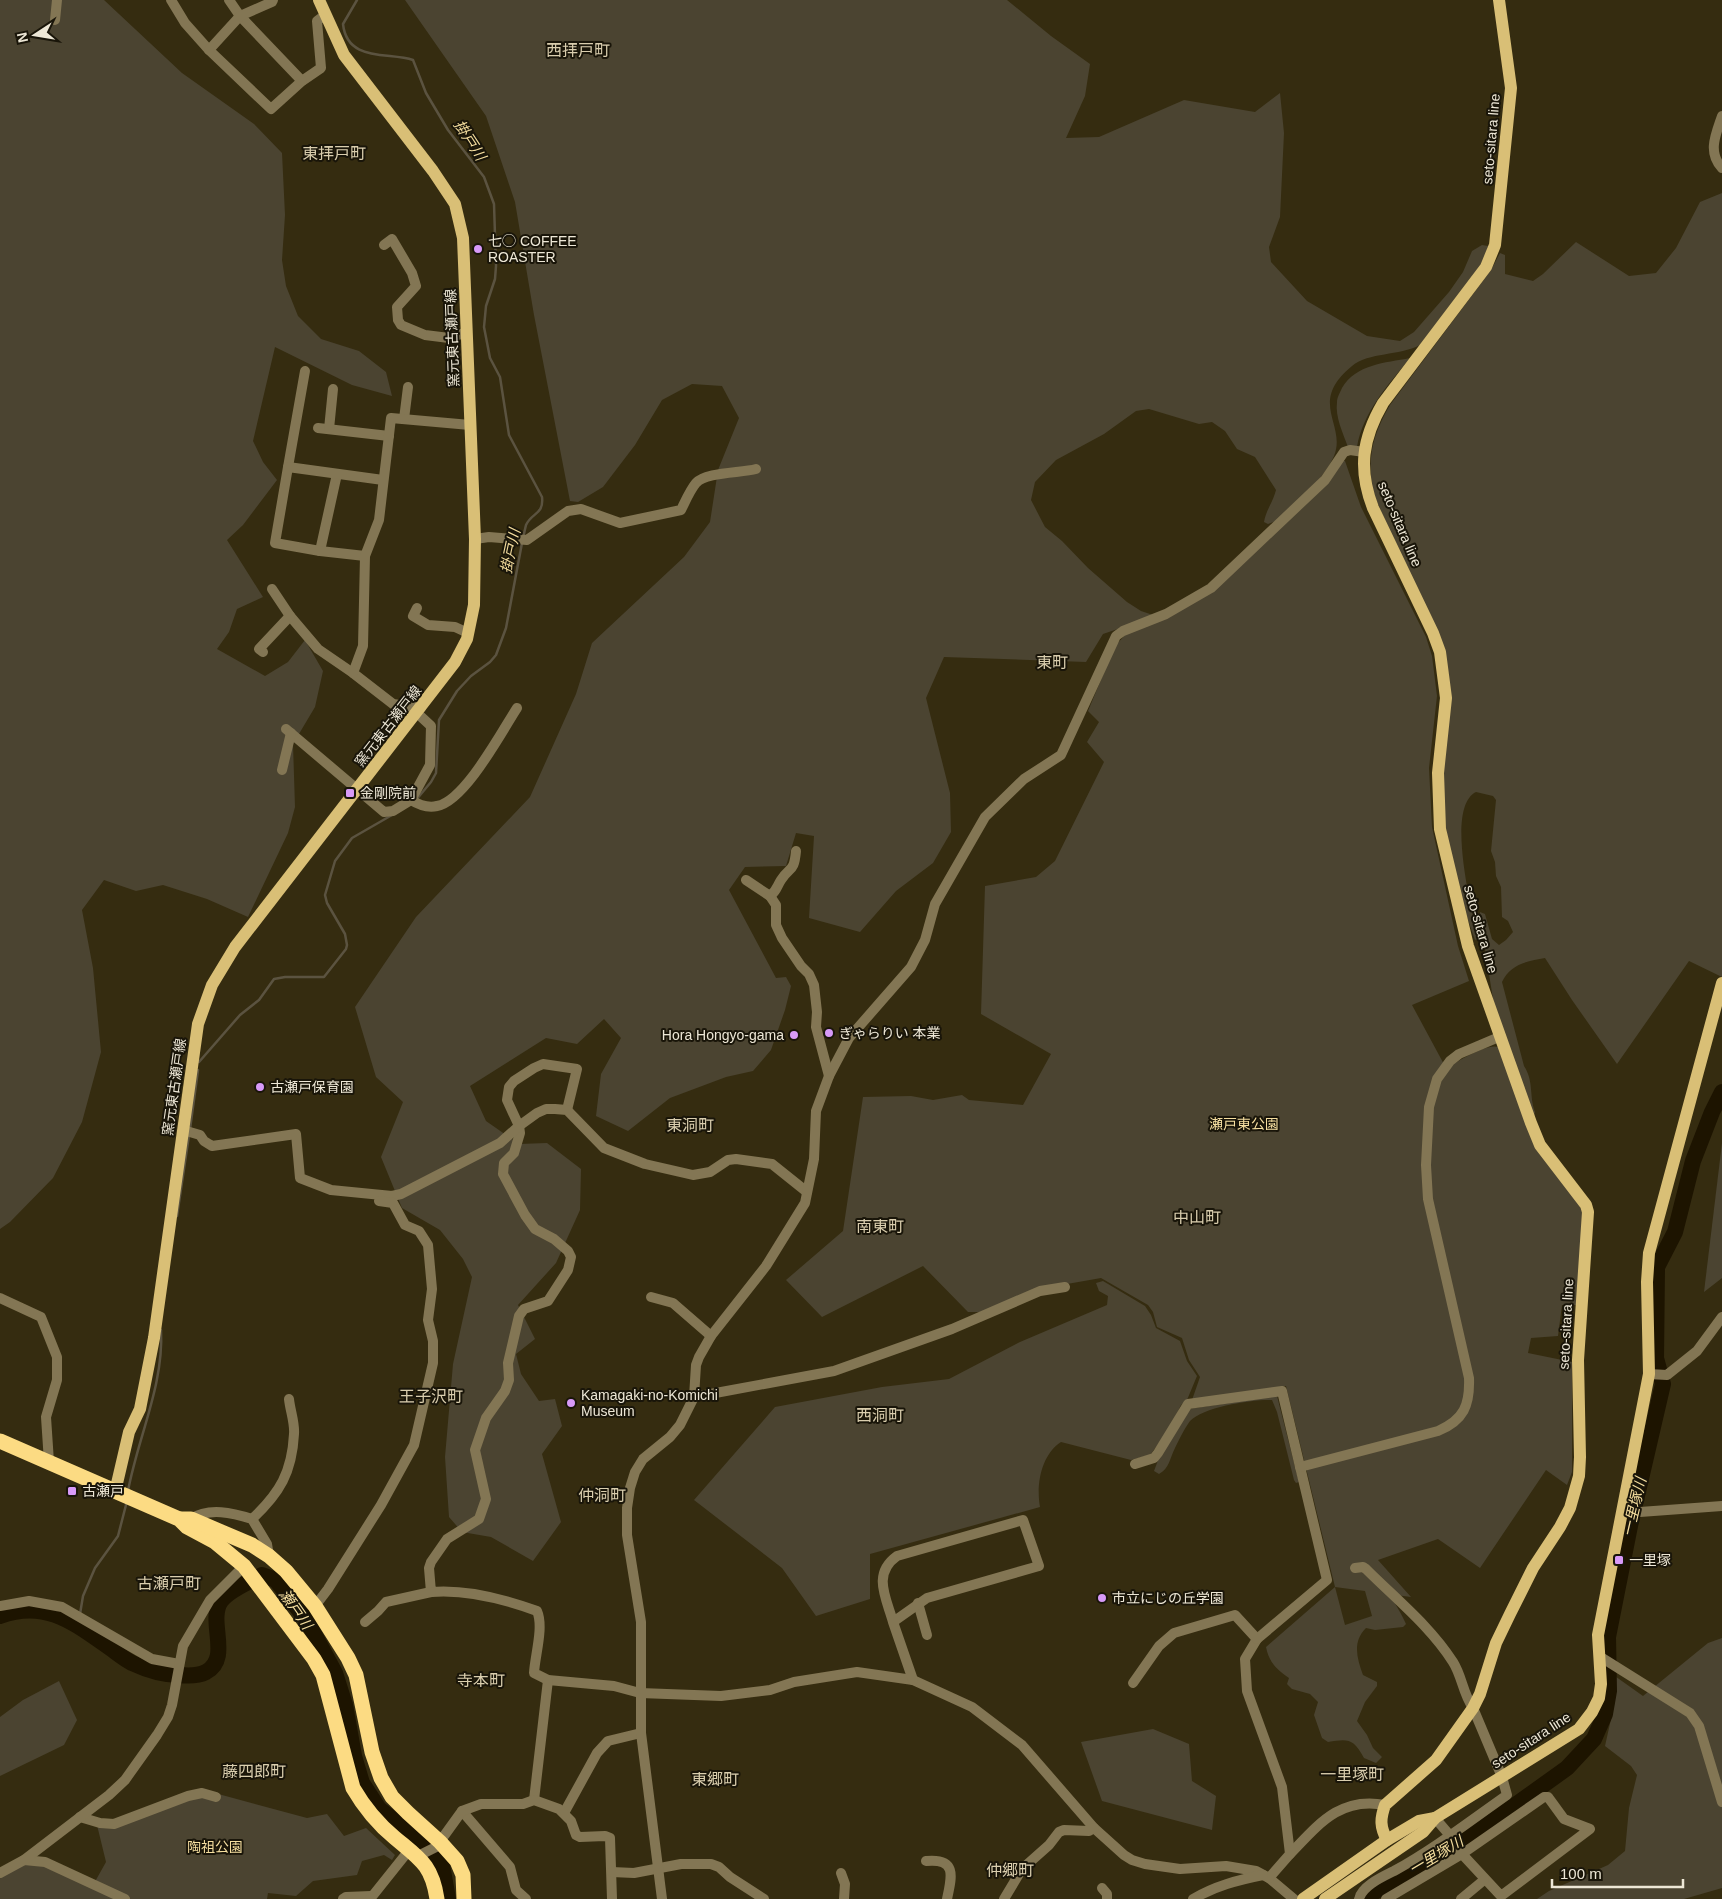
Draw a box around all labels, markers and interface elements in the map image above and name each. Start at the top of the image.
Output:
north arrow [10,10,60,60]
text: N [13,31,31,44]
district label: 西拝戸町 [546,42,610,59]
street label: seto-sitara line [1479,93,1503,185]
water label: 掛戸川 [451,116,490,165]
district label: 東拝戸町 [302,145,366,162]
place label: 七◯ COFFEE ROASTER [488,233,577,265]
marker: 七◯ COFFEE ROASTER [472,243,484,255]
street label: 窯元東古瀬戸線 [442,289,462,387]
street label: seto-sitara line [1375,479,1425,569]
water label: 掛戸川 [497,525,523,575]
district label: 東町 [1036,654,1068,671]
street label: 窯元東古瀬戸線 [352,682,424,770]
place label: 金剛院前 [360,785,416,801]
marker: 金剛院前 [344,787,356,799]
street label: seto-sitara line [1461,883,1501,975]
place label: ぎゃらりい 本業 [839,1025,941,1041]
place label: Hora Hongyo-gama [662,1027,784,1043]
marker: ぎゃらりい 本業 [823,1027,835,1039]
marker: Hora Hongyo-gama [788,1029,800,1041]
street label: 窯元東古瀬戸線 [159,1037,189,1137]
place label: 古瀬戸保育園 [270,1079,354,1095]
marker: 古瀬戸保育園 [254,1081,266,1093]
park label: 瀬戸東公園 [1209,1116,1279,1132]
district label: 東洞町 [666,1117,714,1134]
district label: 中山町 [1173,1209,1221,1226]
district label: 南東町 [856,1218,904,1235]
street label: seto-sitara line [1556,1278,1576,1370]
place label: Kamagaki-no-Komichi Museum [581,1387,718,1419]
district label: 王子沢町 [399,1388,463,1405]
marker: Kamagaki-no-Komichi Museum [565,1397,577,1409]
district label: 西洞町 [856,1407,904,1424]
water label: 一里塚川 [1619,1474,1649,1538]
place label: 古瀬戸 [82,1483,124,1499]
marker: 古瀬戸 [66,1485,78,1497]
district label: 仲洞町 [578,1487,626,1504]
place label: 一里塚 [1629,1552,1671,1568]
marker: 一里塚 [1613,1554,1625,1566]
district label: 古瀬戸町 [137,1575,201,1592]
water label: 瀬戸川 [276,1586,317,1634]
place label: 市立にじの丘学園 [1112,1590,1224,1606]
marker: 市立にじの丘学園 [1096,1592,1108,1604]
district label: 寺本町 [457,1672,505,1689]
street label: seto-sitara line [1488,1708,1574,1772]
district label: 藤四郎町 [222,1763,286,1780]
district label: 一里塚町 [1320,1766,1384,1783]
district label: 東郷町 [691,1771,739,1788]
water label: 一里塚川 [1406,1831,1468,1878]
park label: 陶祖公園 [187,1839,243,1855]
scale bar [1552,1856,1683,1888]
district label: 仲郷町 [986,1862,1034,1879]
text: 100 m [1560,1865,1602,1882]

